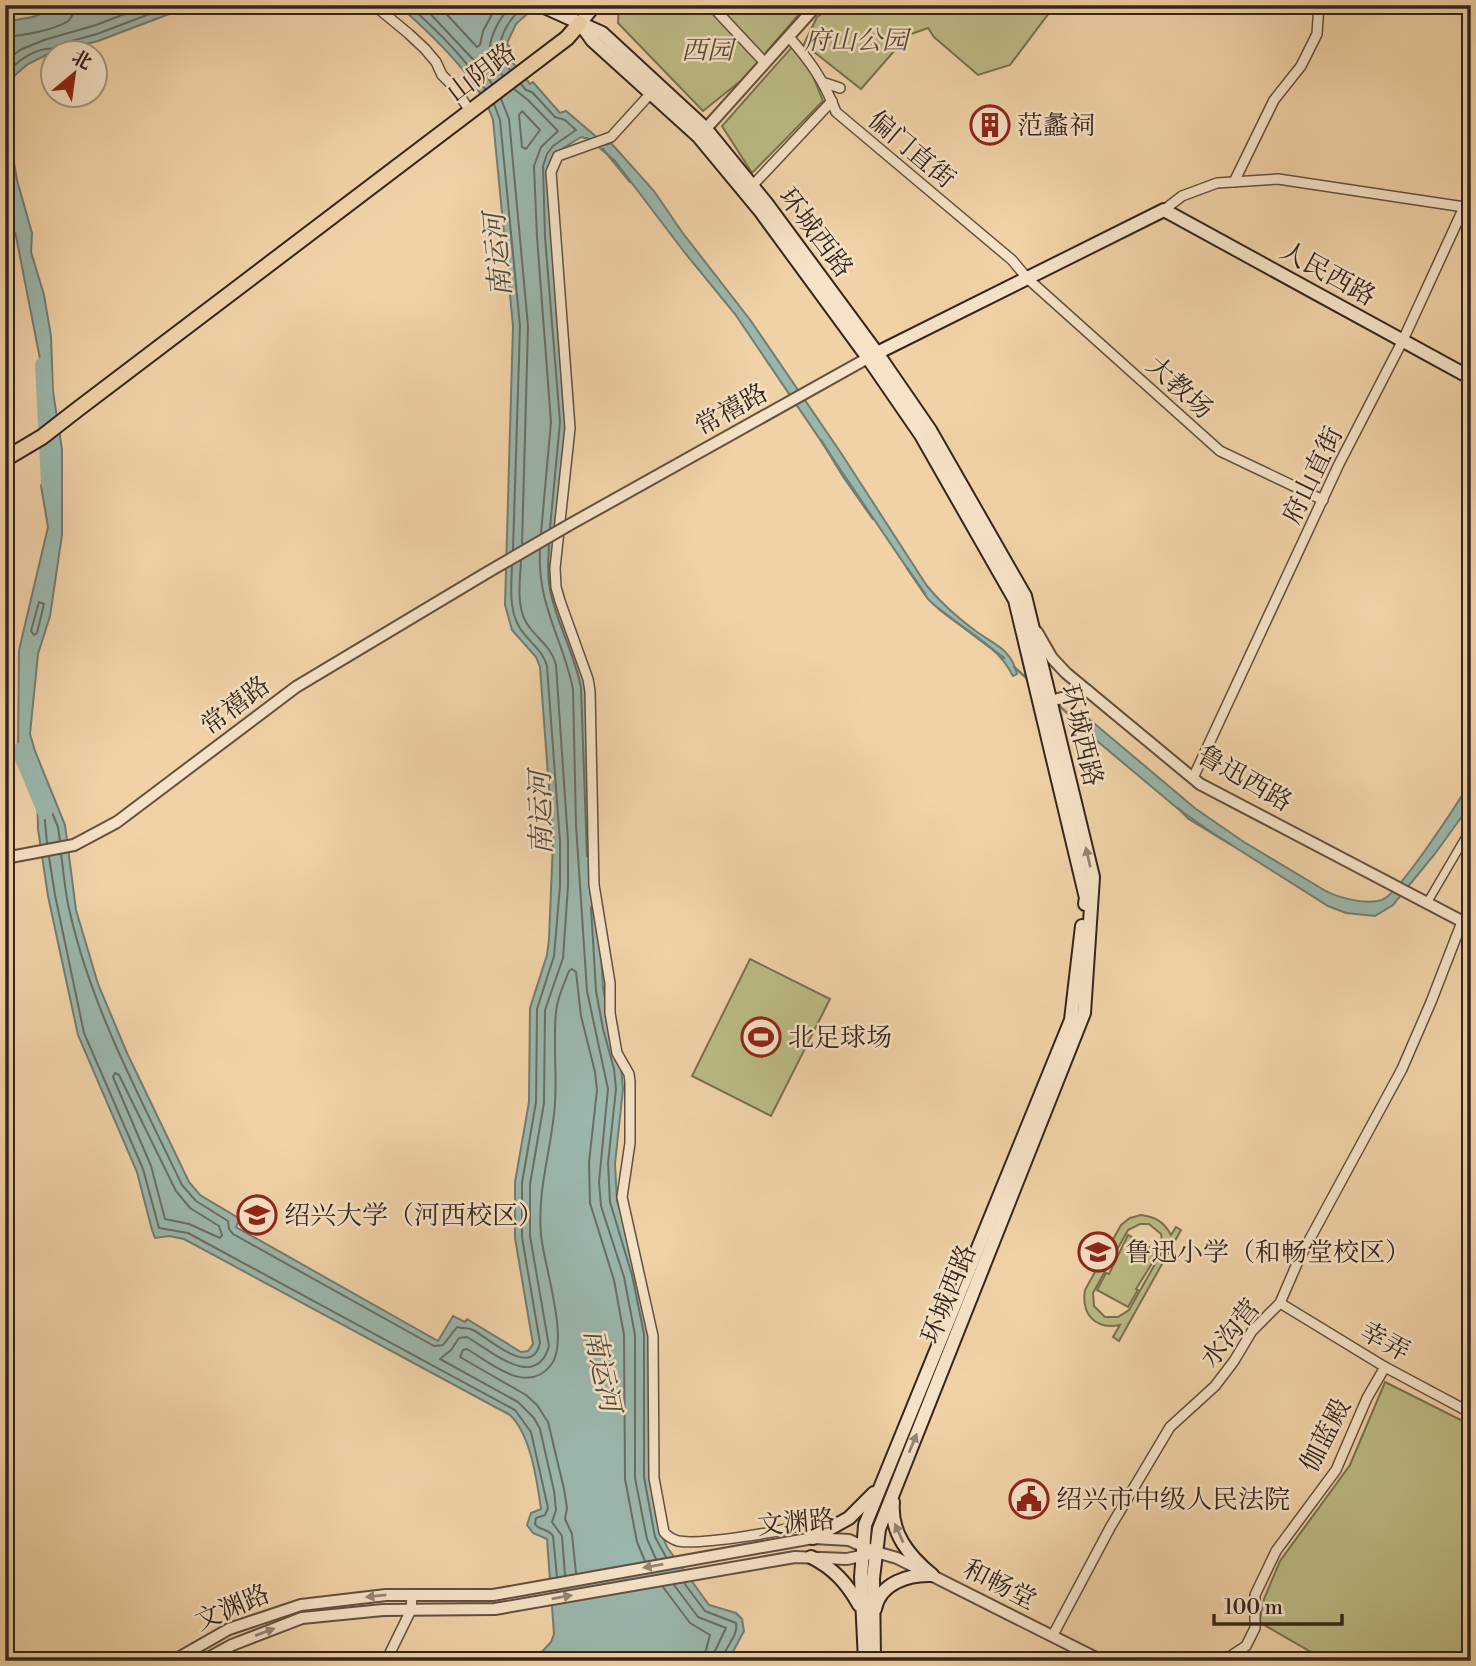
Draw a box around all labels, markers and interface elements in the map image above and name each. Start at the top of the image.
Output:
park label: 府山公园 [804,25,912,57]
park label: 西园 [681,35,737,67]
street label: 山阴路 [441,37,522,109]
north arrow [38,38,108,108]
text: 北 [68,45,96,75]
street label: 偏门直街 [861,104,961,195]
building icon: 范蠡祠 [969,104,1011,146]
place label: 范蠡祠 [1017,110,1095,142]
street label: 环城西路 [771,181,859,284]
water label: 南运河 [477,207,520,298]
street label: 人民西路 [1274,235,1381,313]
street label: 大教场 [1140,350,1219,426]
street label: 常禧路 [690,377,773,443]
street label: 府山直街 [1276,422,1350,529]
street label: 常禧路 [195,670,276,742]
street label: 环城西路 [1053,681,1109,790]
street label: 鲁迅西路 [1191,739,1298,819]
water label: 南运河 [523,766,560,855]
one-way arrow [1082,846,1093,868]
sports icon: 北足球场 [740,1016,782,1058]
place label: 北足球场 [788,1022,892,1054]
school or university icon: 绍兴大学（河西校区） [236,1194,278,1236]
place label: 绍兴大学（河西校区） [284,1200,544,1232]
school or university icon: 鲁迅小学（和畅堂校区） [1077,1231,1119,1273]
place label: 鲁迅小学（和畅堂校区） [1125,1237,1411,1269]
street label: 环城西路 [915,1240,983,1349]
street label: 水沟营 [1194,1293,1267,1374]
street label: 幸弄 [1354,1315,1415,1368]
water label: 南运河 [576,1326,628,1420]
street label: 伽蓝殿 [1294,1393,1358,1477]
one-way arrow [907,1432,918,1453]
public building icon: 绍兴市中级人民法院 [1008,1478,1050,1520]
place label: 绍兴市中级人民法院 [1056,1484,1290,1516]
street label: 文渊路 [756,1504,836,1542]
one-way arrow [893,1523,905,1543]
street label: 和畅堂 [958,1553,1042,1617]
one-way arrow [642,1561,664,1572]
street label: 文渊路 [190,1578,275,1638]
scale bar [1214,1582,1341,1626]
one-way arrow [365,1591,387,1602]
one-way arrow [551,1591,573,1602]
text: 100 m [1224,1595,1283,1621]
one-way arrow [255,1626,276,1637]

